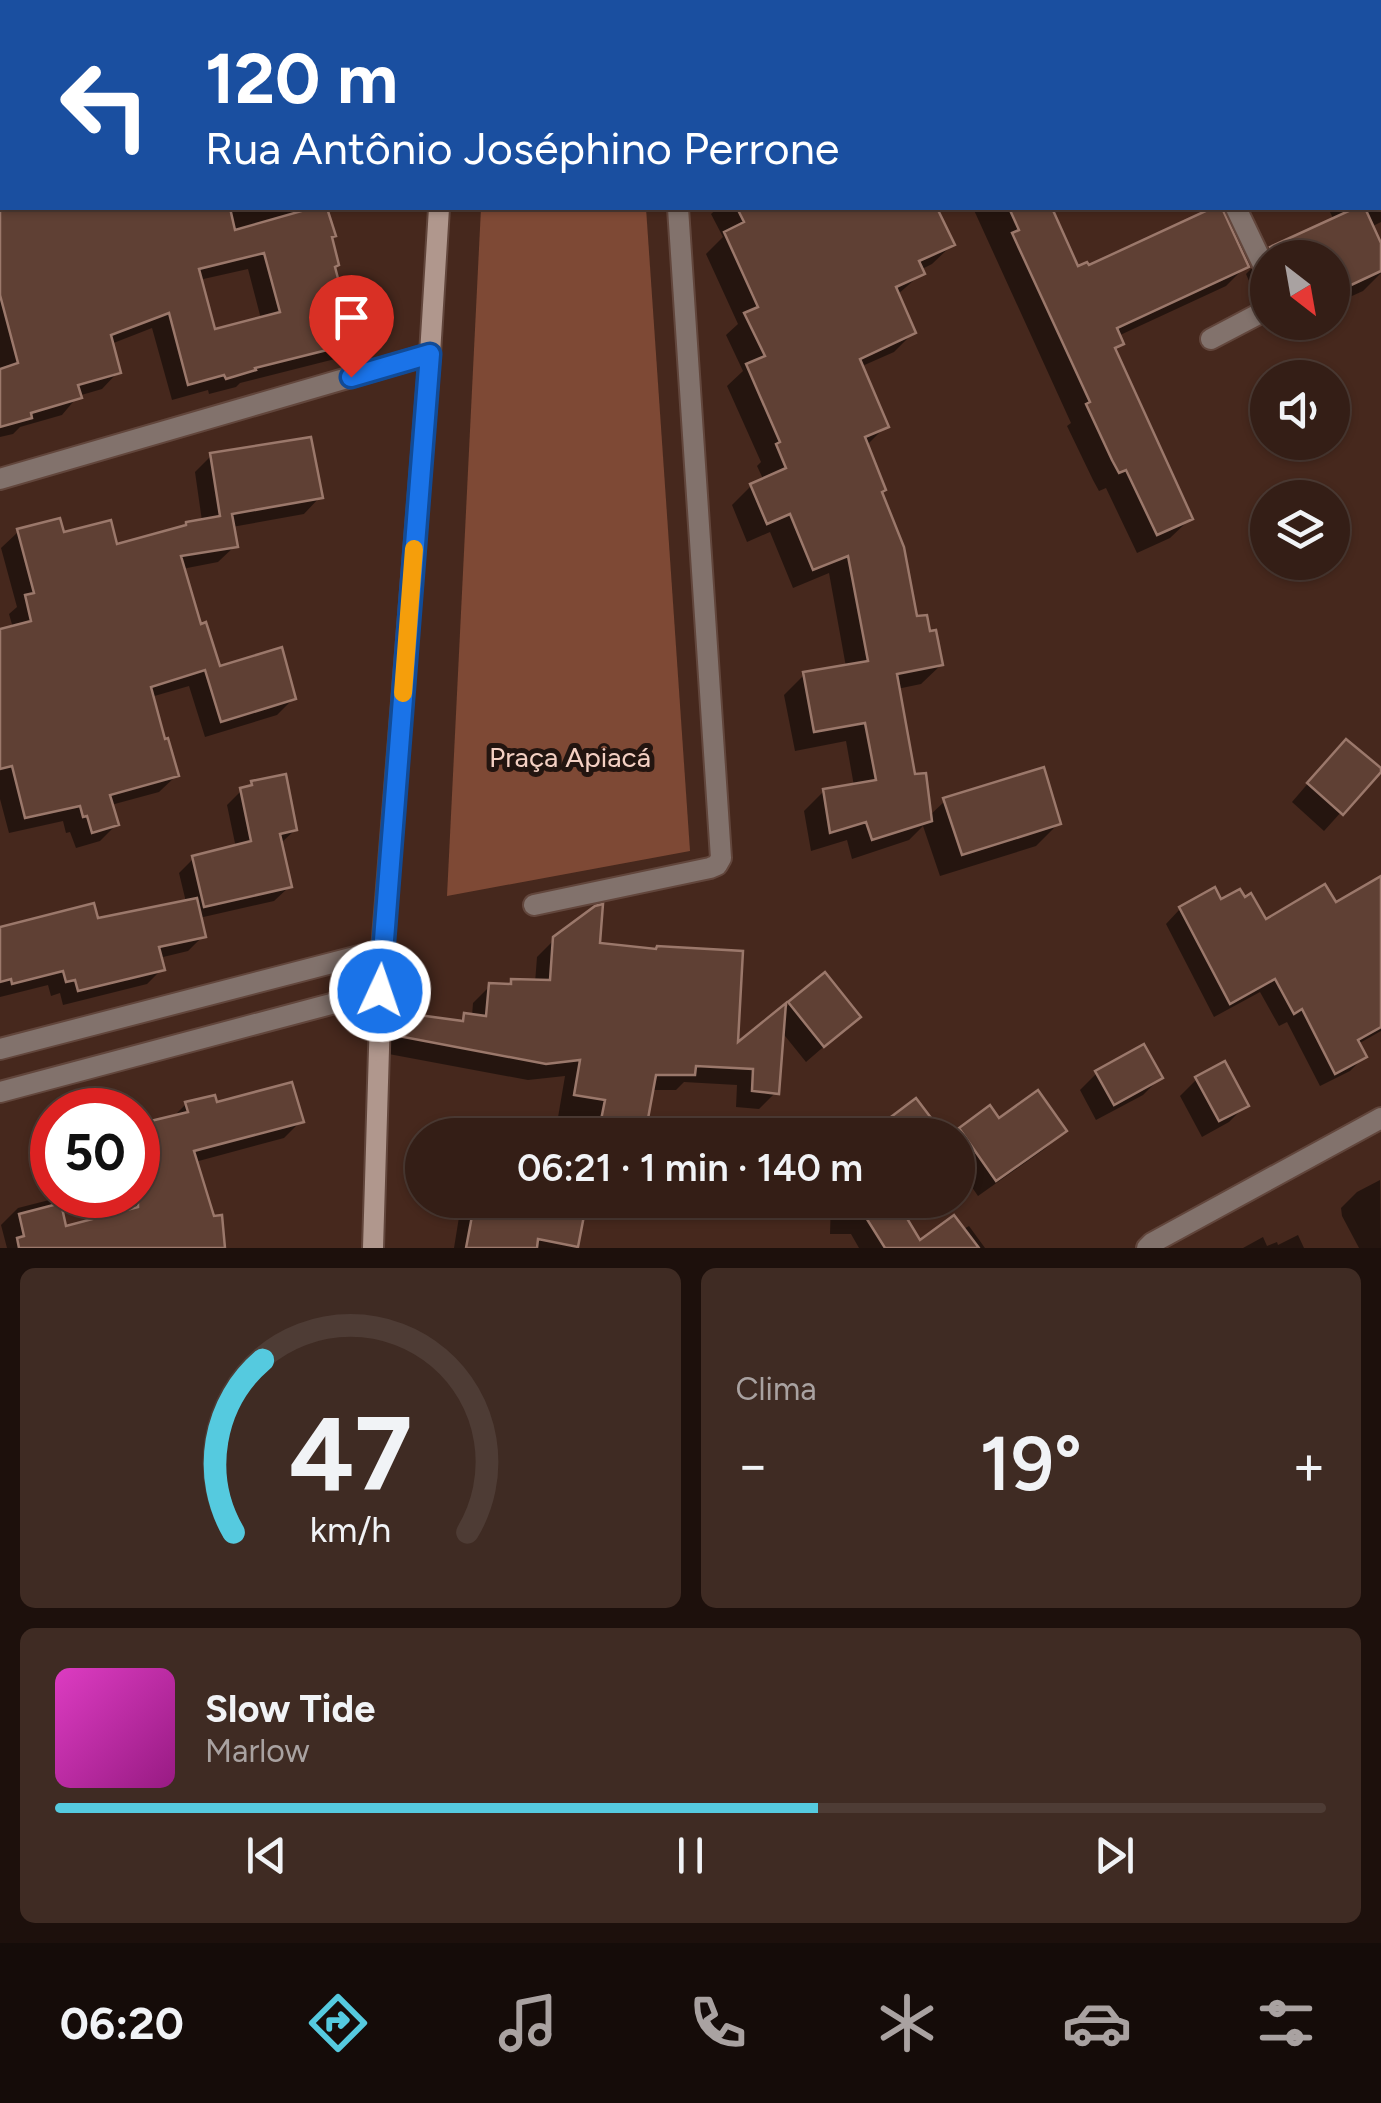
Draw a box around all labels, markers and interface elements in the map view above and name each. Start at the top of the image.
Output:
text: 120 m [205,36,398,121]
icon: left [40,40,170,170]
text: Rua Antônio Joséphino Perrone [205,121,839,175]
north arrow [1250,240,1350,340]
map controls [1250,240,1350,580]
pin [309,275,394,378]
icon: arrive [324,290,379,345]
button: sound [1250,360,1350,460]
button: layers [1250,480,1350,580]
park label: Praça Apiacá [489,740,651,774]
position arrow [328,939,432,1043]
speed limit sign: 50 [30,1088,160,1218]
text: 06:21 · 1 min · 140 m [517,1145,863,1191]
text: Clima [736,1370,817,1408]
text: 47 [288,1391,412,1516]
text: 19° [979,1419,1082,1509]
text: − [736,1432,770,1498]
text: + [1292,1432,1326,1498]
text: km/h [309,1508,391,1551]
text: Slow Tide [205,1686,375,1732]
text: Marlow [205,1732,309,1770]
icon: previous [239,1828,294,1883]
icon: pause [663,1828,718,1883]
icon: next [1087,1828,1142,1883]
icon: directions [303,1988,373,2058]
icon: music [493,1988,563,2058]
icon: phone [683,1988,753,2058]
icon: climate [872,1988,942,2058]
icon: car [1062,1988,1132,2058]
icon: filters [1251,1988,1321,2058]
text: 06:20 [60,1996,184,2050]

